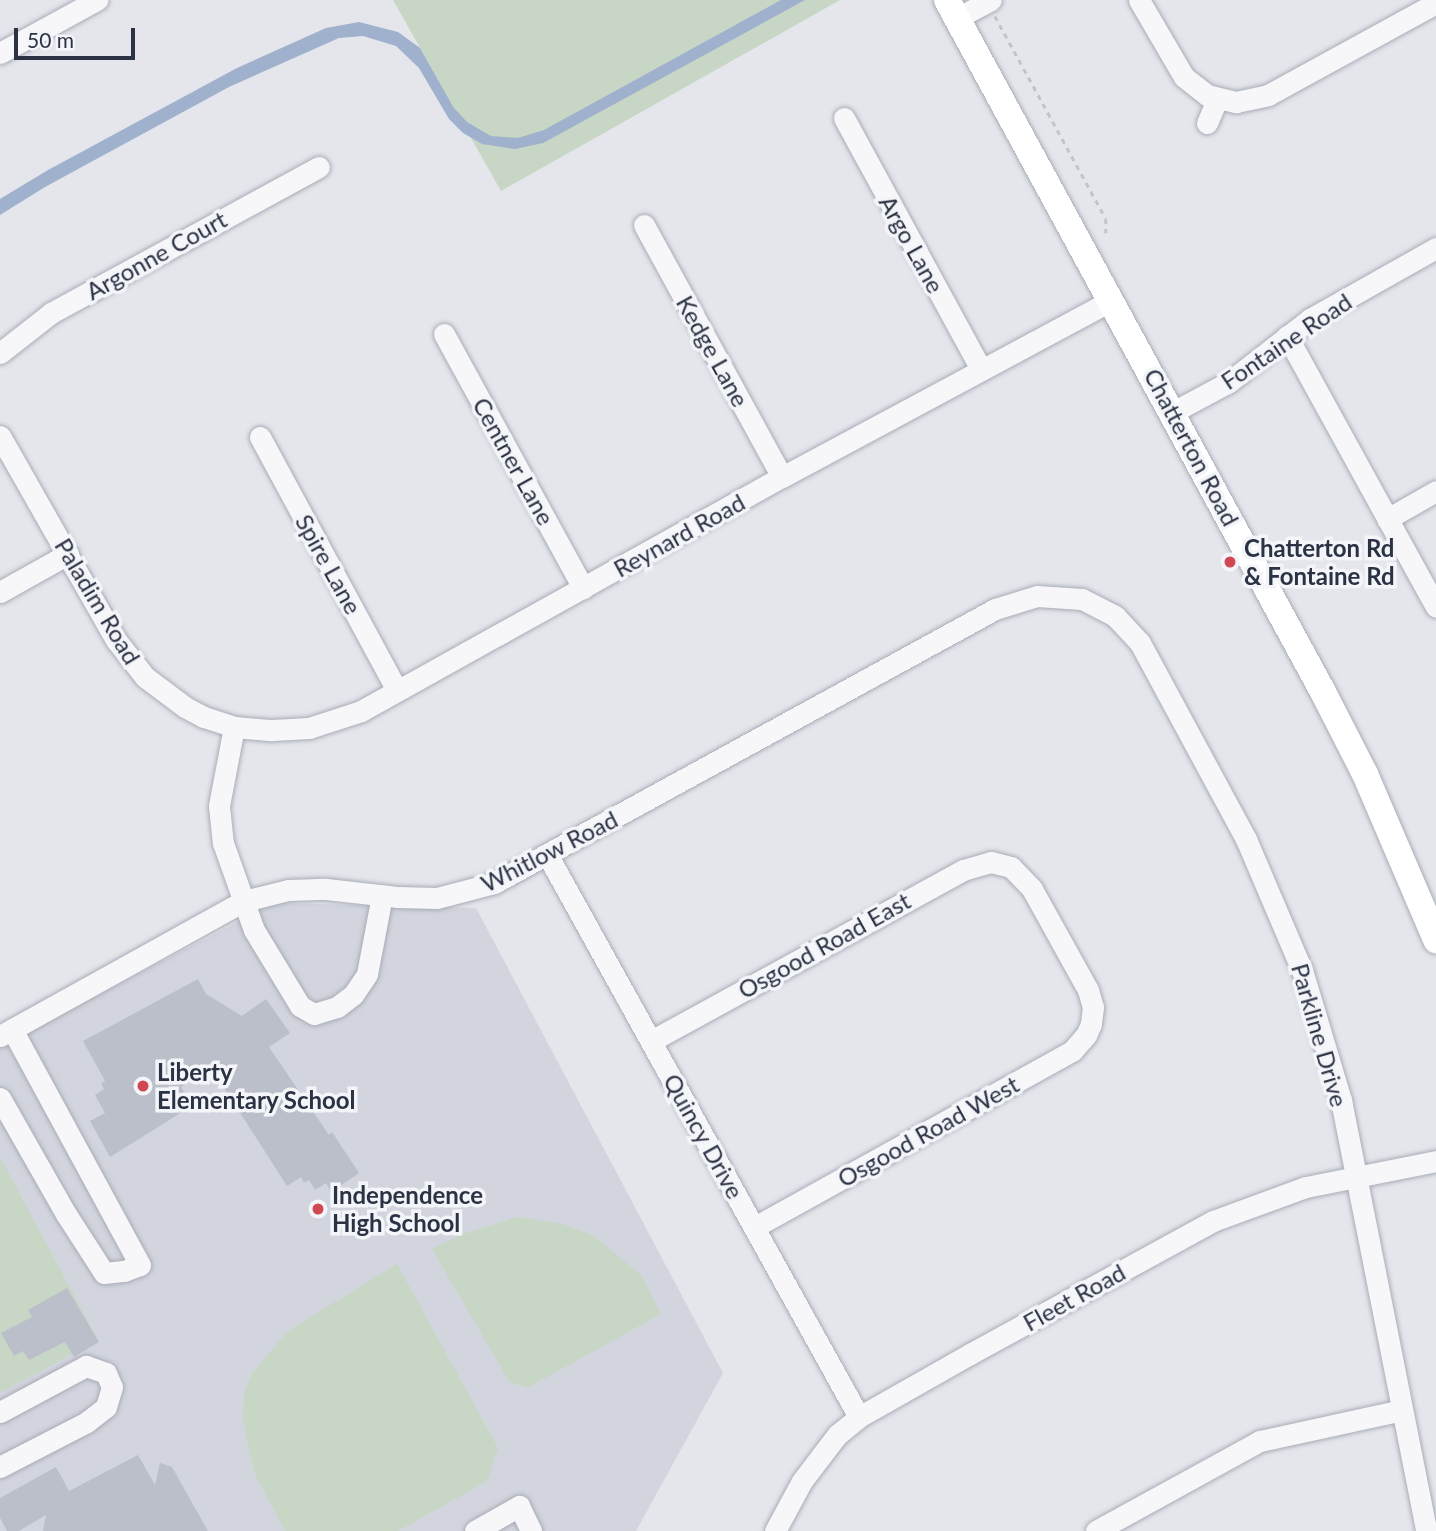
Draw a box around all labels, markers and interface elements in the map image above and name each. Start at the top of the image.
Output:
scale bar [18,14,138,58]
text: 50 m [27,27,74,52]
street label: Argo Lane [873,190,951,298]
street label: Argonne Court [81,205,231,305]
street label: Fontaine Road [1215,287,1357,395]
street label: Kedge Lane [671,290,755,412]
street label: Chatterton Road [1138,363,1246,531]
street label: Centner Lane [467,392,561,530]
street label: Reynard Road [608,487,750,583]
street label: Spire Lane [290,509,368,619]
street label: Paladim Road [49,533,147,669]
place label: Chatterton Rd & Fontaine Rd [1244,534,1395,590]
marker: Chatterton Rd & Fontaine Rd [1222,554,1238,570]
street label: Whitlow Road [476,804,622,898]
street label: Osgood Road East [733,886,915,1004]
street label: Parkline Drive [1286,960,1354,1110]
place label: Liberty Elementary School [157,1058,356,1114]
street label: Quincy Drive [658,1068,750,1204]
street label: Osgood Road West [832,1069,1024,1193]
marker: Liberty Elementary School [135,1078,151,1094]
place label: Independence High School [332,1181,483,1237]
marker: Independence High School [310,1201,326,1217]
street label: Fleet Road [1018,1257,1130,1337]

